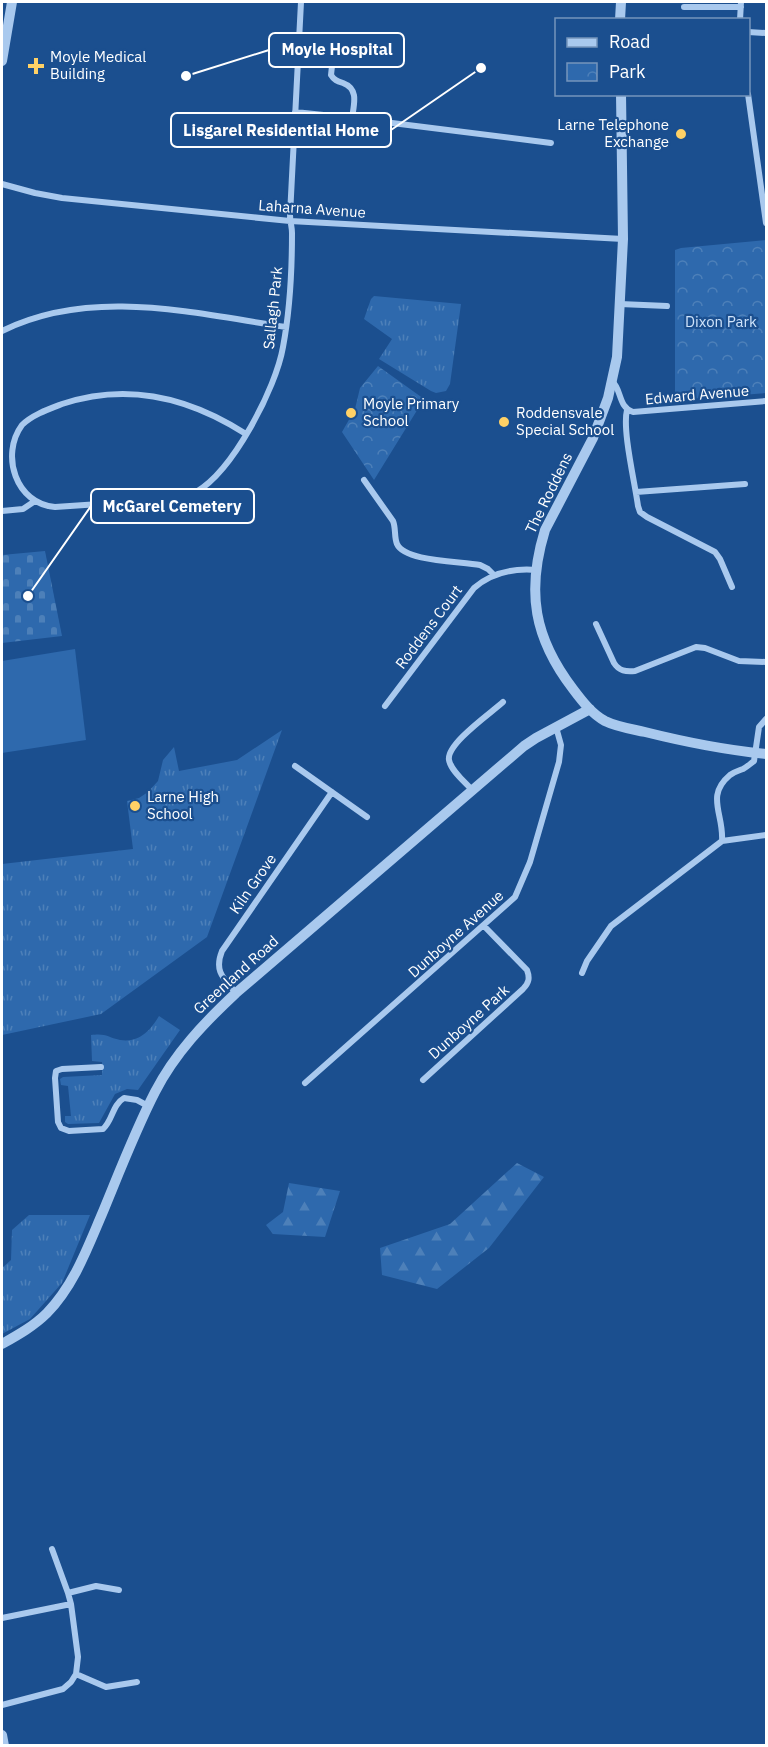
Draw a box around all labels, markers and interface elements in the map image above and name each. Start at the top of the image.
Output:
legend [555,18,750,96]
text: Road [609,30,650,53]
callout: Moyle Hospital [269,33,404,67]
text: Moyle Hospital [281,39,393,59]
place label: Moyle Medical Building [50,47,146,83]
marker: Moyle Medical Building [27,57,45,75]
text: Park [609,60,646,83]
callout: Lisgarel Residential Home [171,113,391,147]
place label: Larne Telephone Exchange [557,115,669,151]
text: Lisgarel Residential Home [183,120,379,140]
marker: Larne Telephone Exchange [674,127,688,141]
street label: Laharna Avenue [258,195,366,222]
street label: Sallagh Park [259,266,286,350]
park label: Dixon Park [685,312,757,331]
street label: Edward Avenue [644,380,750,409]
place label: Moyle Primary School [363,394,460,430]
place label: Roddensvale Special School [516,403,614,439]
marker: Moyle Primary School [344,406,358,420]
marker: Roddensvale Special School [497,415,511,429]
street label: The Roddens [521,449,576,537]
callout: McGarel Cemetery [91,489,254,523]
text: McGarel Cemetery [103,496,242,516]
street label: Roddens Court [391,581,466,672]
place label: Larne High School [147,787,219,823]
marker: Larne High School [128,799,142,813]
street label: Kiln Grove [225,850,280,917]
street label: Dunboyne Avenue [404,886,507,982]
street label: Greenland Road [189,931,282,1018]
street label: Dunboyne Park [424,980,513,1063]

